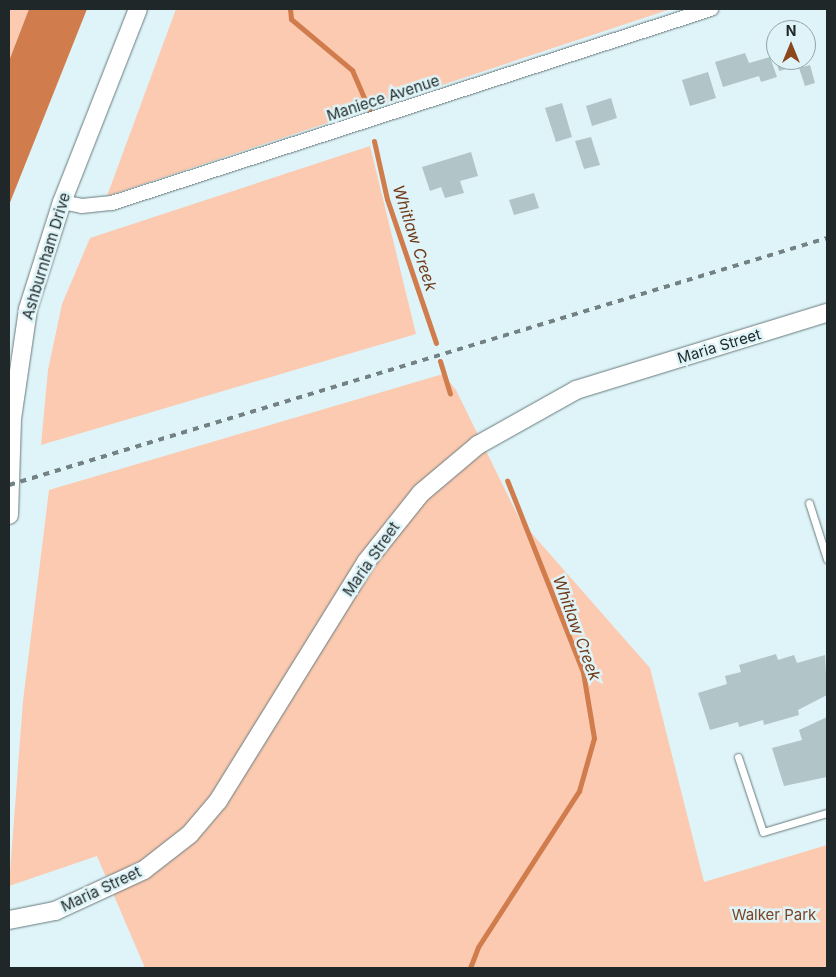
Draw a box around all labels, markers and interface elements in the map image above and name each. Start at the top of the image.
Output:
north arrow [766,20,816,70]
text: N [786,22,796,39]
street label: Maniece Avenue [324,71,442,125]
water label: Whitlaw Creek [389,183,441,293]
street label: Ashburnham Drive [18,190,74,322]
street label: Maria Street [675,325,763,367]
street label: Maria Street [339,518,403,600]
water label: Whitlaw Creek [549,573,605,683]
street label: Maria Street [58,863,144,915]
park label: Walker Park [732,906,816,924]

